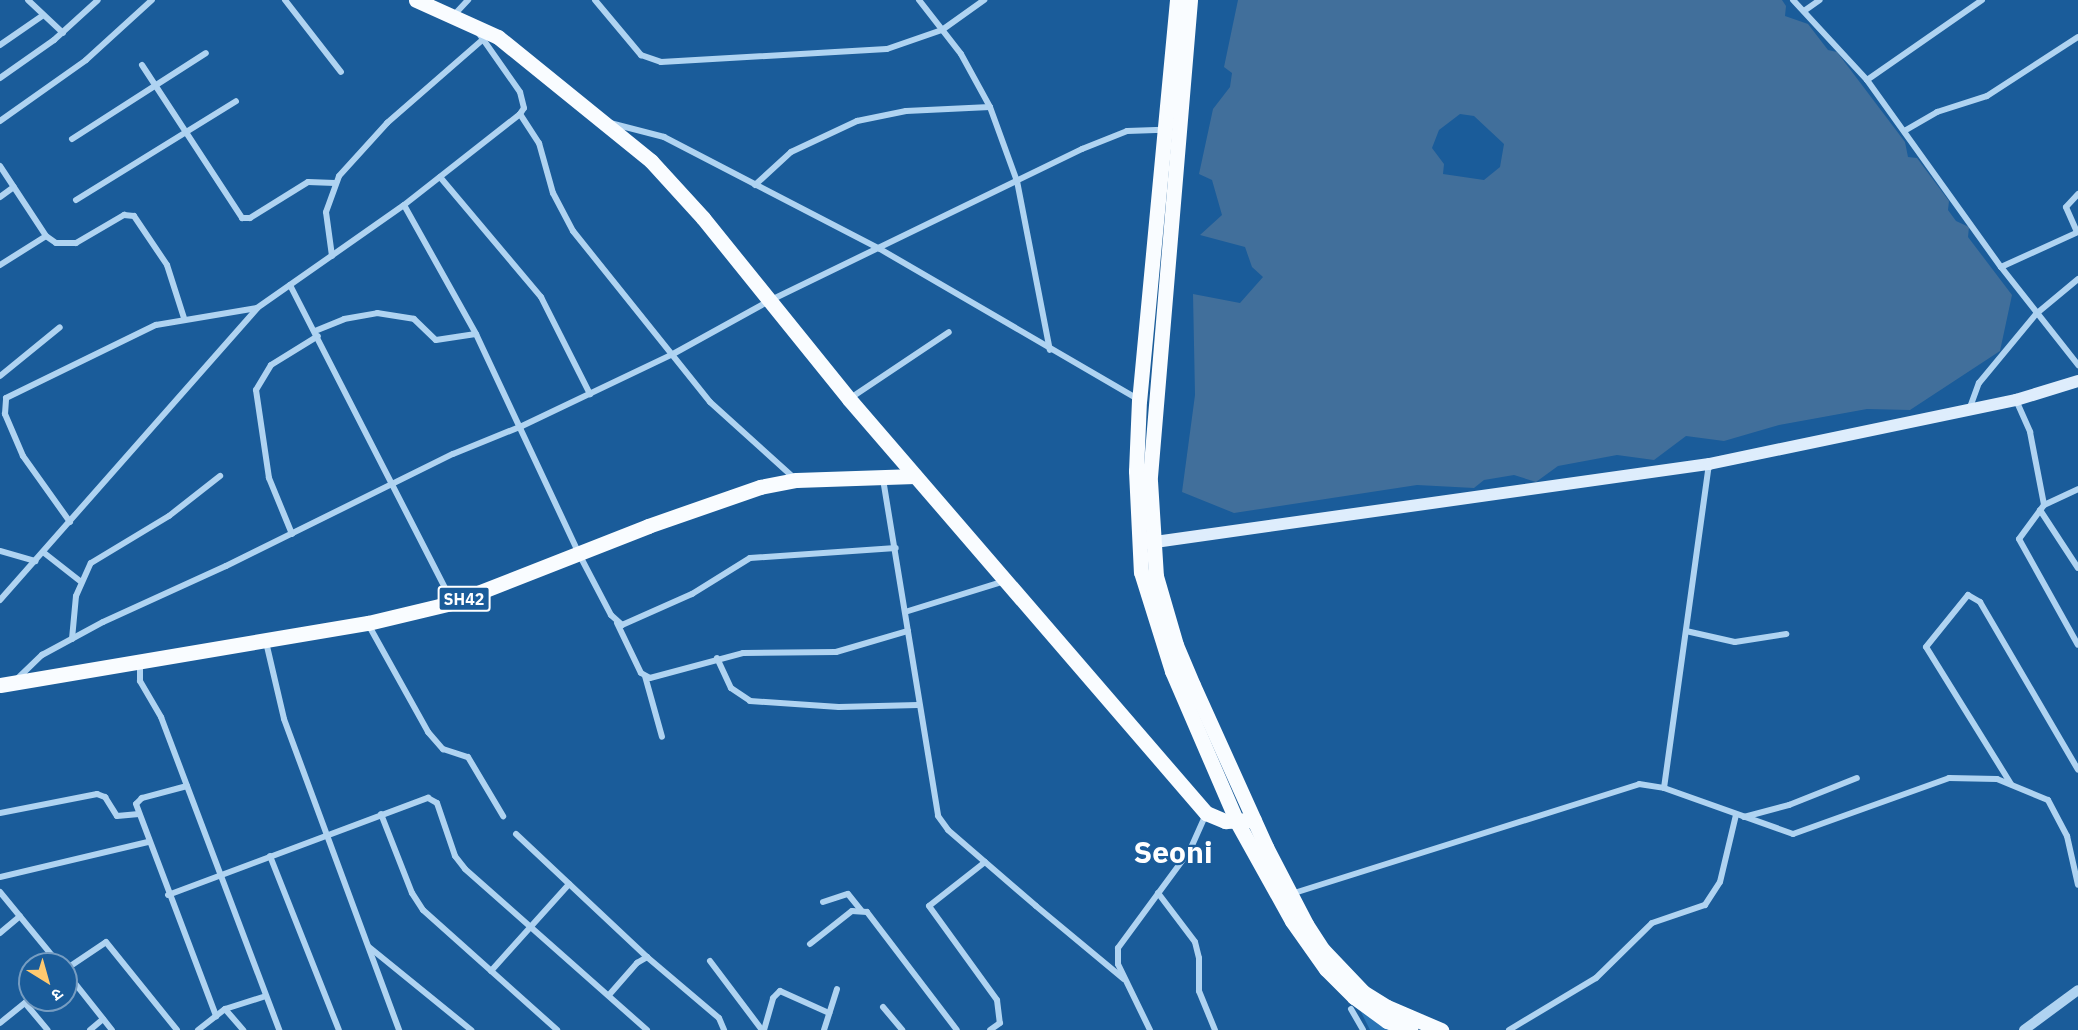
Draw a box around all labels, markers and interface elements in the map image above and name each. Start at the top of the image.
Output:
road number: SH42 [437,586,491,612]
district label: Seoni [1134,834,1212,870]
north arrow [18,952,78,1012]
text: उ [48,984,67,1006]

